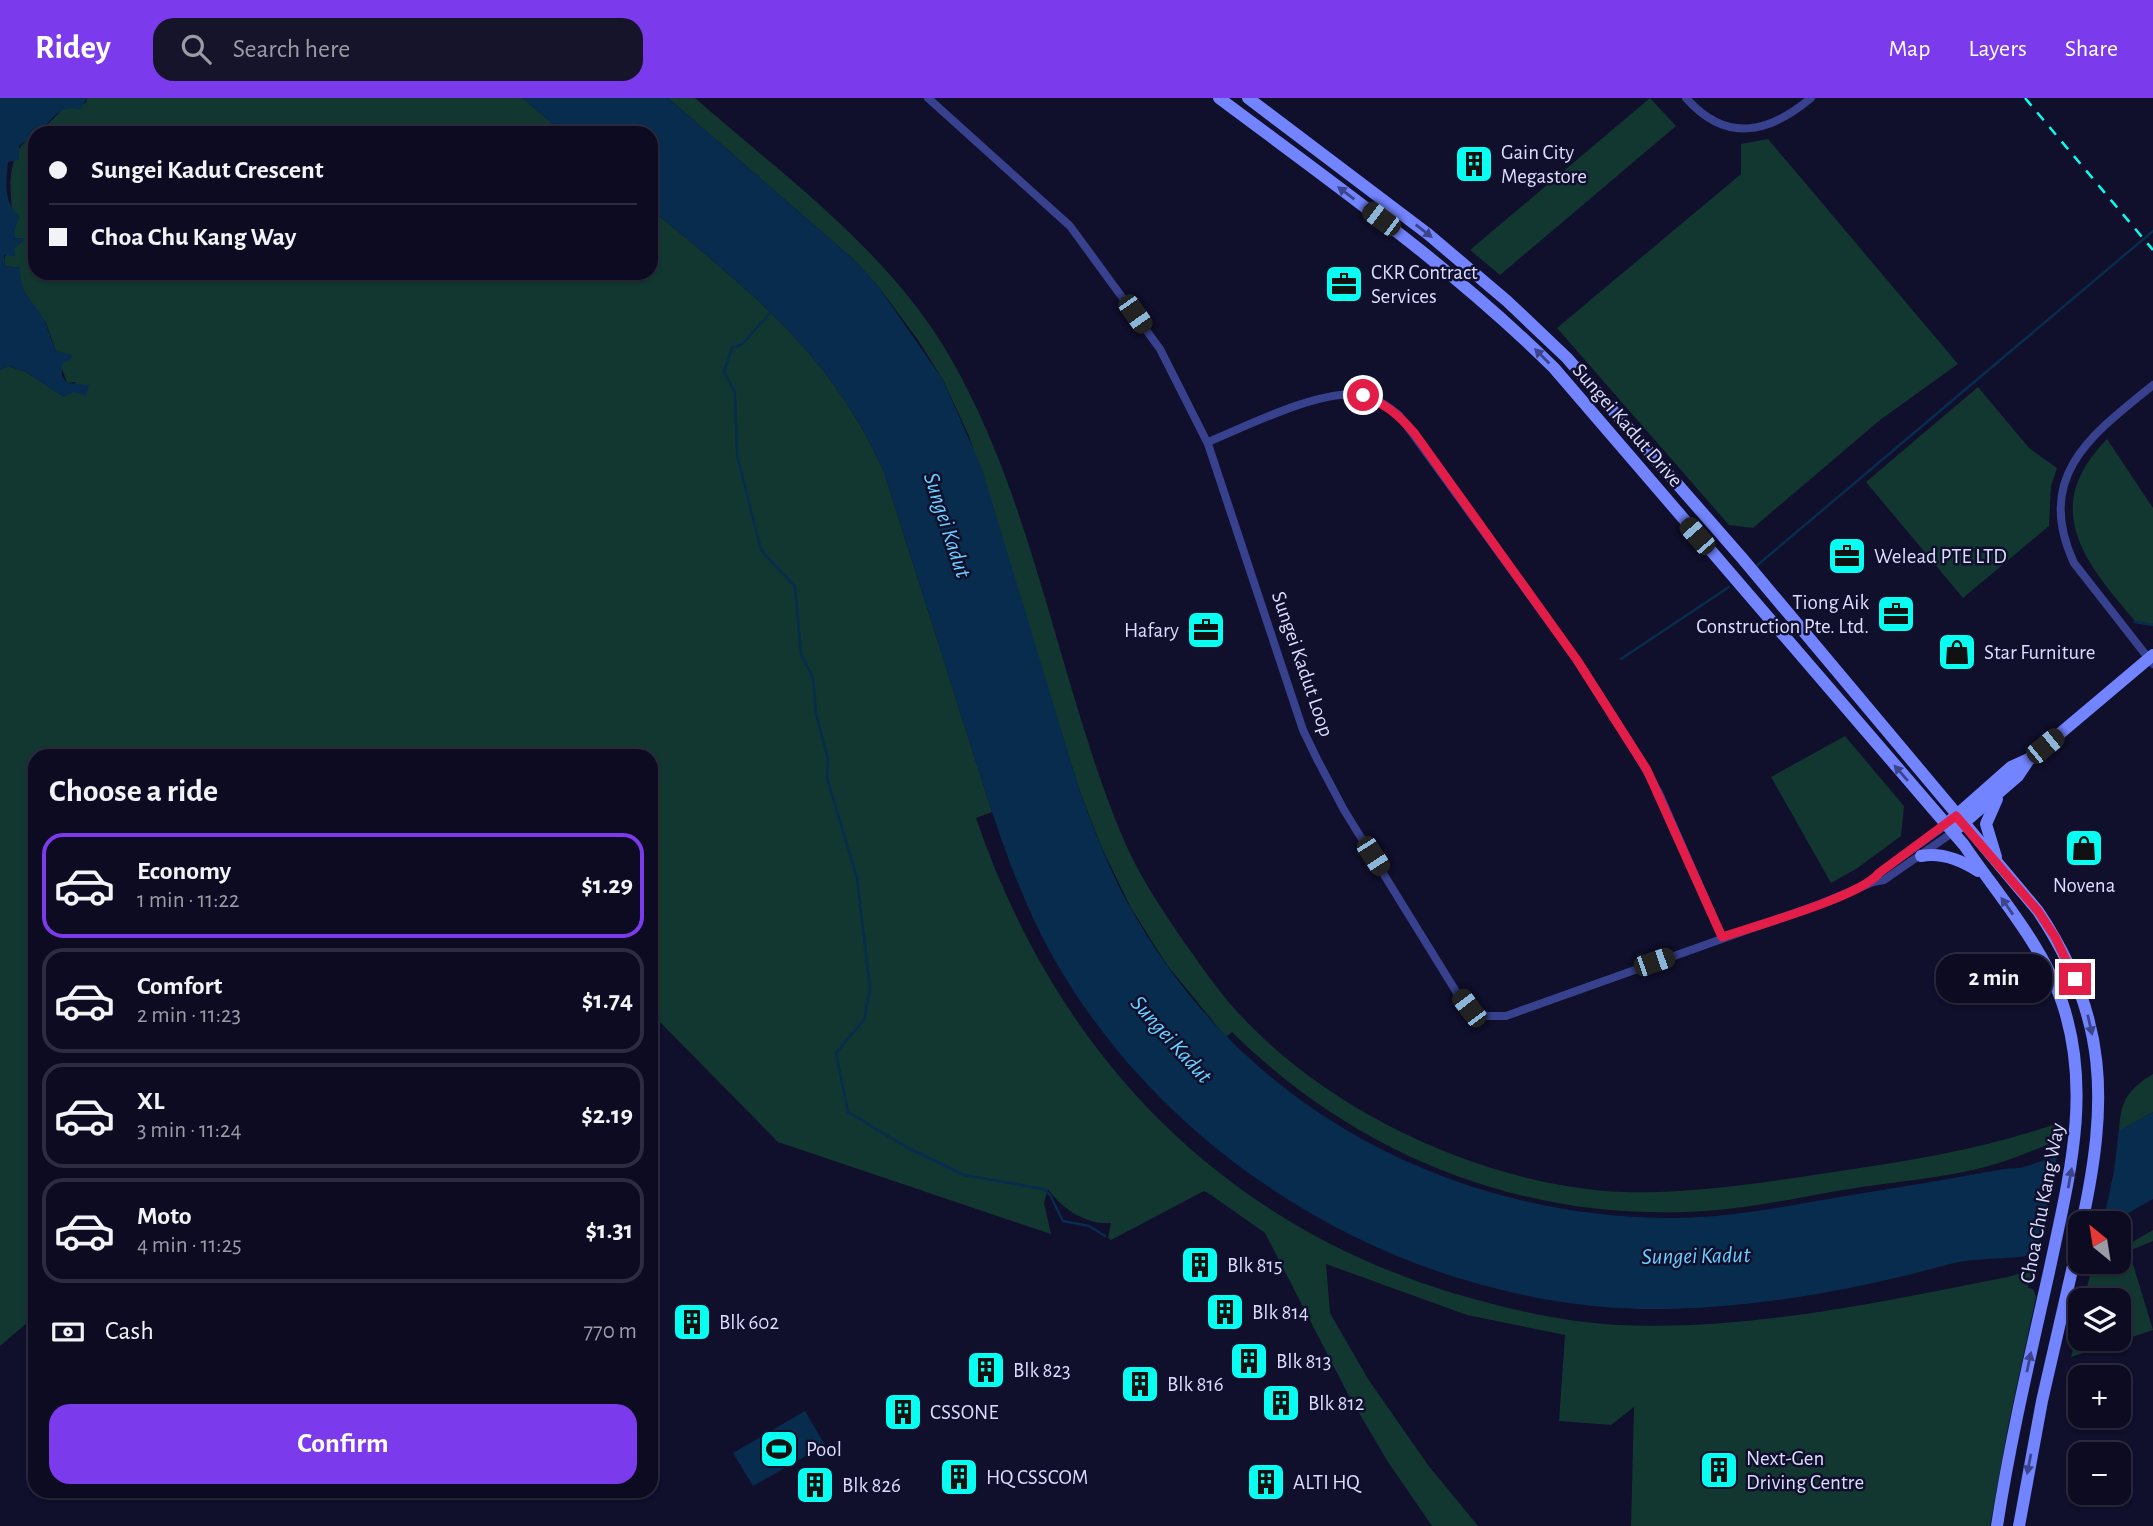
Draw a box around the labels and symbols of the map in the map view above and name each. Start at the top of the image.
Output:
place label: Gain City Megastore [1501,142,1587,187]
building icon: Gain City Megastore [1453,143,1495,185]
one-way arrow [1337,186,1355,200]
car [1358,198,1405,240]
one-way arrow [1415,223,1432,238]
place label: CKR Contract Services [1371,262,1478,307]
office icon: CKR Contract Services [1323,263,1365,305]
car [1115,291,1156,337]
one-way arrow [1533,347,1550,364]
street label: Sungei Kadut Drive [1568,360,1687,491]
route start [1347,379,1379,411]
water label: Sungei Kadut [919,470,975,581]
car [1676,513,1719,559]
office icon: Welead PTE LTD [1826,535,1868,577]
place label: Welead PTE LTD [1874,546,2007,567]
street label: Sungei Kadut Loop [1268,589,1337,740]
place label: Tiong Aik Construction Pte. Ltd. [1696,592,1869,637]
office icon: Tiong Aik Construction Pte. Ltd. [1875,593,1917,635]
office icon: Hafary [1185,609,1227,651]
place label: Hafary [1124,620,1179,641]
shop icon: Star Furniture [1936,631,1978,673]
place label: Star Furniture [1984,642,2095,663]
car [2023,725,2068,767]
one-way arrow [1894,765,1909,782]
shop icon: Novena [2063,827,2105,869]
car [1353,833,1394,879]
place label: Novena [2053,875,2116,896]
one-way arrow [2000,897,2014,915]
car [1631,945,1678,979]
callout: 2 min [1935,954,2050,1004]
route end [2059,963,2091,995]
car [1448,985,1491,1031]
water label: Sungei Kadut [1126,992,1216,1089]
one-way arrow [2085,1014,2096,1036]
street label: Choa Chu Kang Way [2017,1121,2068,1285]
one-way arrow [2065,1166,2076,1188]
north arrow [2068,1211,2132,1274]
building icon: Blk 815 [1179,1244,1221,1286]
water label: Sungei Kadut [1641,1244,1751,1269]
place label: Blk 815 [1227,1255,1282,1276]
building icon: Blk 814 [1204,1291,1246,1333]
building icon: Blk 602 [671,1301,713,1343]
place label: Blk 814 [1252,1302,1309,1323]
place label: Blk 602 [719,1312,779,1333]
building icon: Blk 813 [1228,1340,1270,1382]
building icon: Blk 823 [965,1349,1007,1391]
place label: Blk 813 [1276,1351,1331,1372]
one-way arrow [2024,1351,2035,1373]
place label: Blk 823 [1013,1360,1071,1381]
building icon: Blk 816 [1119,1363,1161,1405]
place label: Blk 816 [1167,1374,1224,1395]
building icon: Blk 812 [1260,1382,1302,1424]
building icon: CSSONE [882,1391,924,1433]
place label: Blk 812 [1308,1393,1364,1414]
place label: CSSONE [930,1402,999,1423]
sports icon: Pool [758,1428,800,1470]
place label: Pool [806,1439,842,1460]
place label: Next-Gen Driving Centre [1746,1448,1864,1493]
building icon: Next-Gen Driving Centre [1698,1449,1740,1491]
one-way arrow [2024,1453,2035,1475]
building icon: HQ CSSCOM [938,1456,980,1498]
building icon: ALTI HQ [1245,1461,1287,1503]
building icon: Blk 826 [794,1464,836,1506]
place label: HQ CSSCOM [986,1467,1088,1488]
place label: ALTI HQ [1293,1472,1362,1493]
place label: Blk 826 [842,1475,901,1496]

